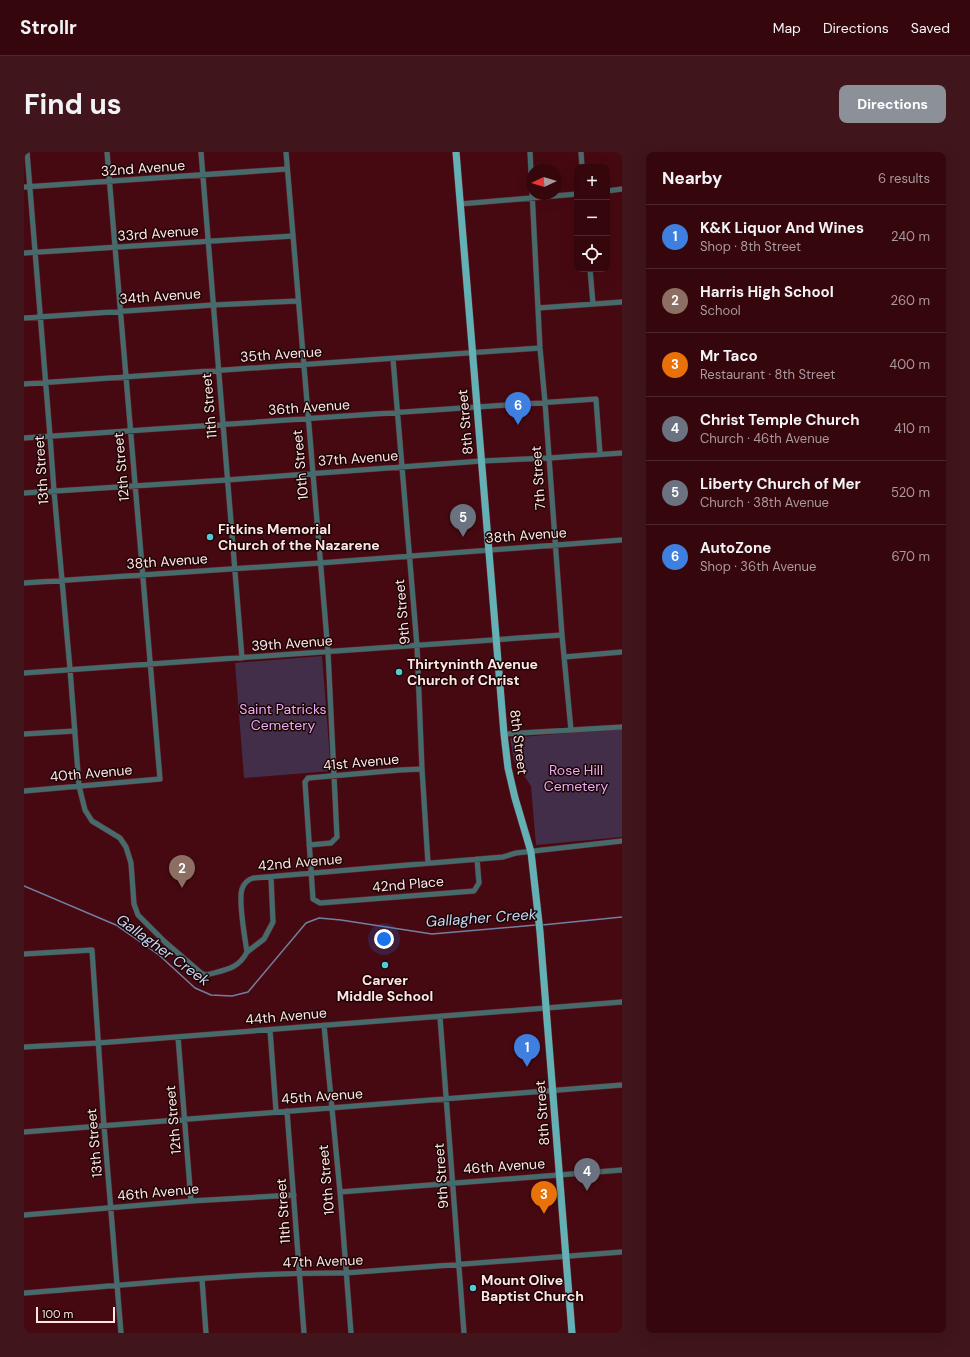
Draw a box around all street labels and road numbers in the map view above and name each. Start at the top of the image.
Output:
street label: 32nd Avenue [100,156,186,180]
street label: 33rd Avenue [117,221,199,245]
street label: 34th Avenue [119,284,201,308]
street label: 35th Avenue [240,342,322,366]
street label: 11th Street [197,372,221,440]
street label: 8th Street [453,389,477,455]
street label: 36th Avenue [268,395,351,419]
street label: 10th Street [288,429,312,501]
street label: 12th Street [109,432,133,502]
street label: 13th Street [30,435,52,505]
street label: 7th Street [527,445,549,511]
street label: 37th Avenue [317,446,399,470]
street label: 38th Avenue [485,523,567,547]
street label: 38th Avenue [126,549,208,573]
street label: 9th Street [390,578,414,646]
street label: 39th Avenue [251,631,333,655]
street label: 8th Street [506,708,532,776]
street label: 41st Avenue [322,750,400,774]
street label: 40th Avenue [49,760,133,786]
street label: 42nd Avenue [257,849,343,875]
street label: 42nd Place [371,872,445,896]
street label: 44th Avenue [244,1003,328,1029]
street label: 8th Street [531,1080,553,1146]
street label: 45th Avenue [281,1084,364,1108]
street label: 12th Street [161,1085,185,1155]
street label: 13th Street [82,1108,106,1178]
street label: 9th Street [430,1143,452,1209]
street label: 10th Street [314,1144,338,1216]
street label: 46th Avenue [462,1154,546,1178]
street label: 11th Street [272,1178,294,1244]
street label: 46th Avenue [116,1179,200,1205]
street label: 47th Avenue [282,1251,364,1271]

